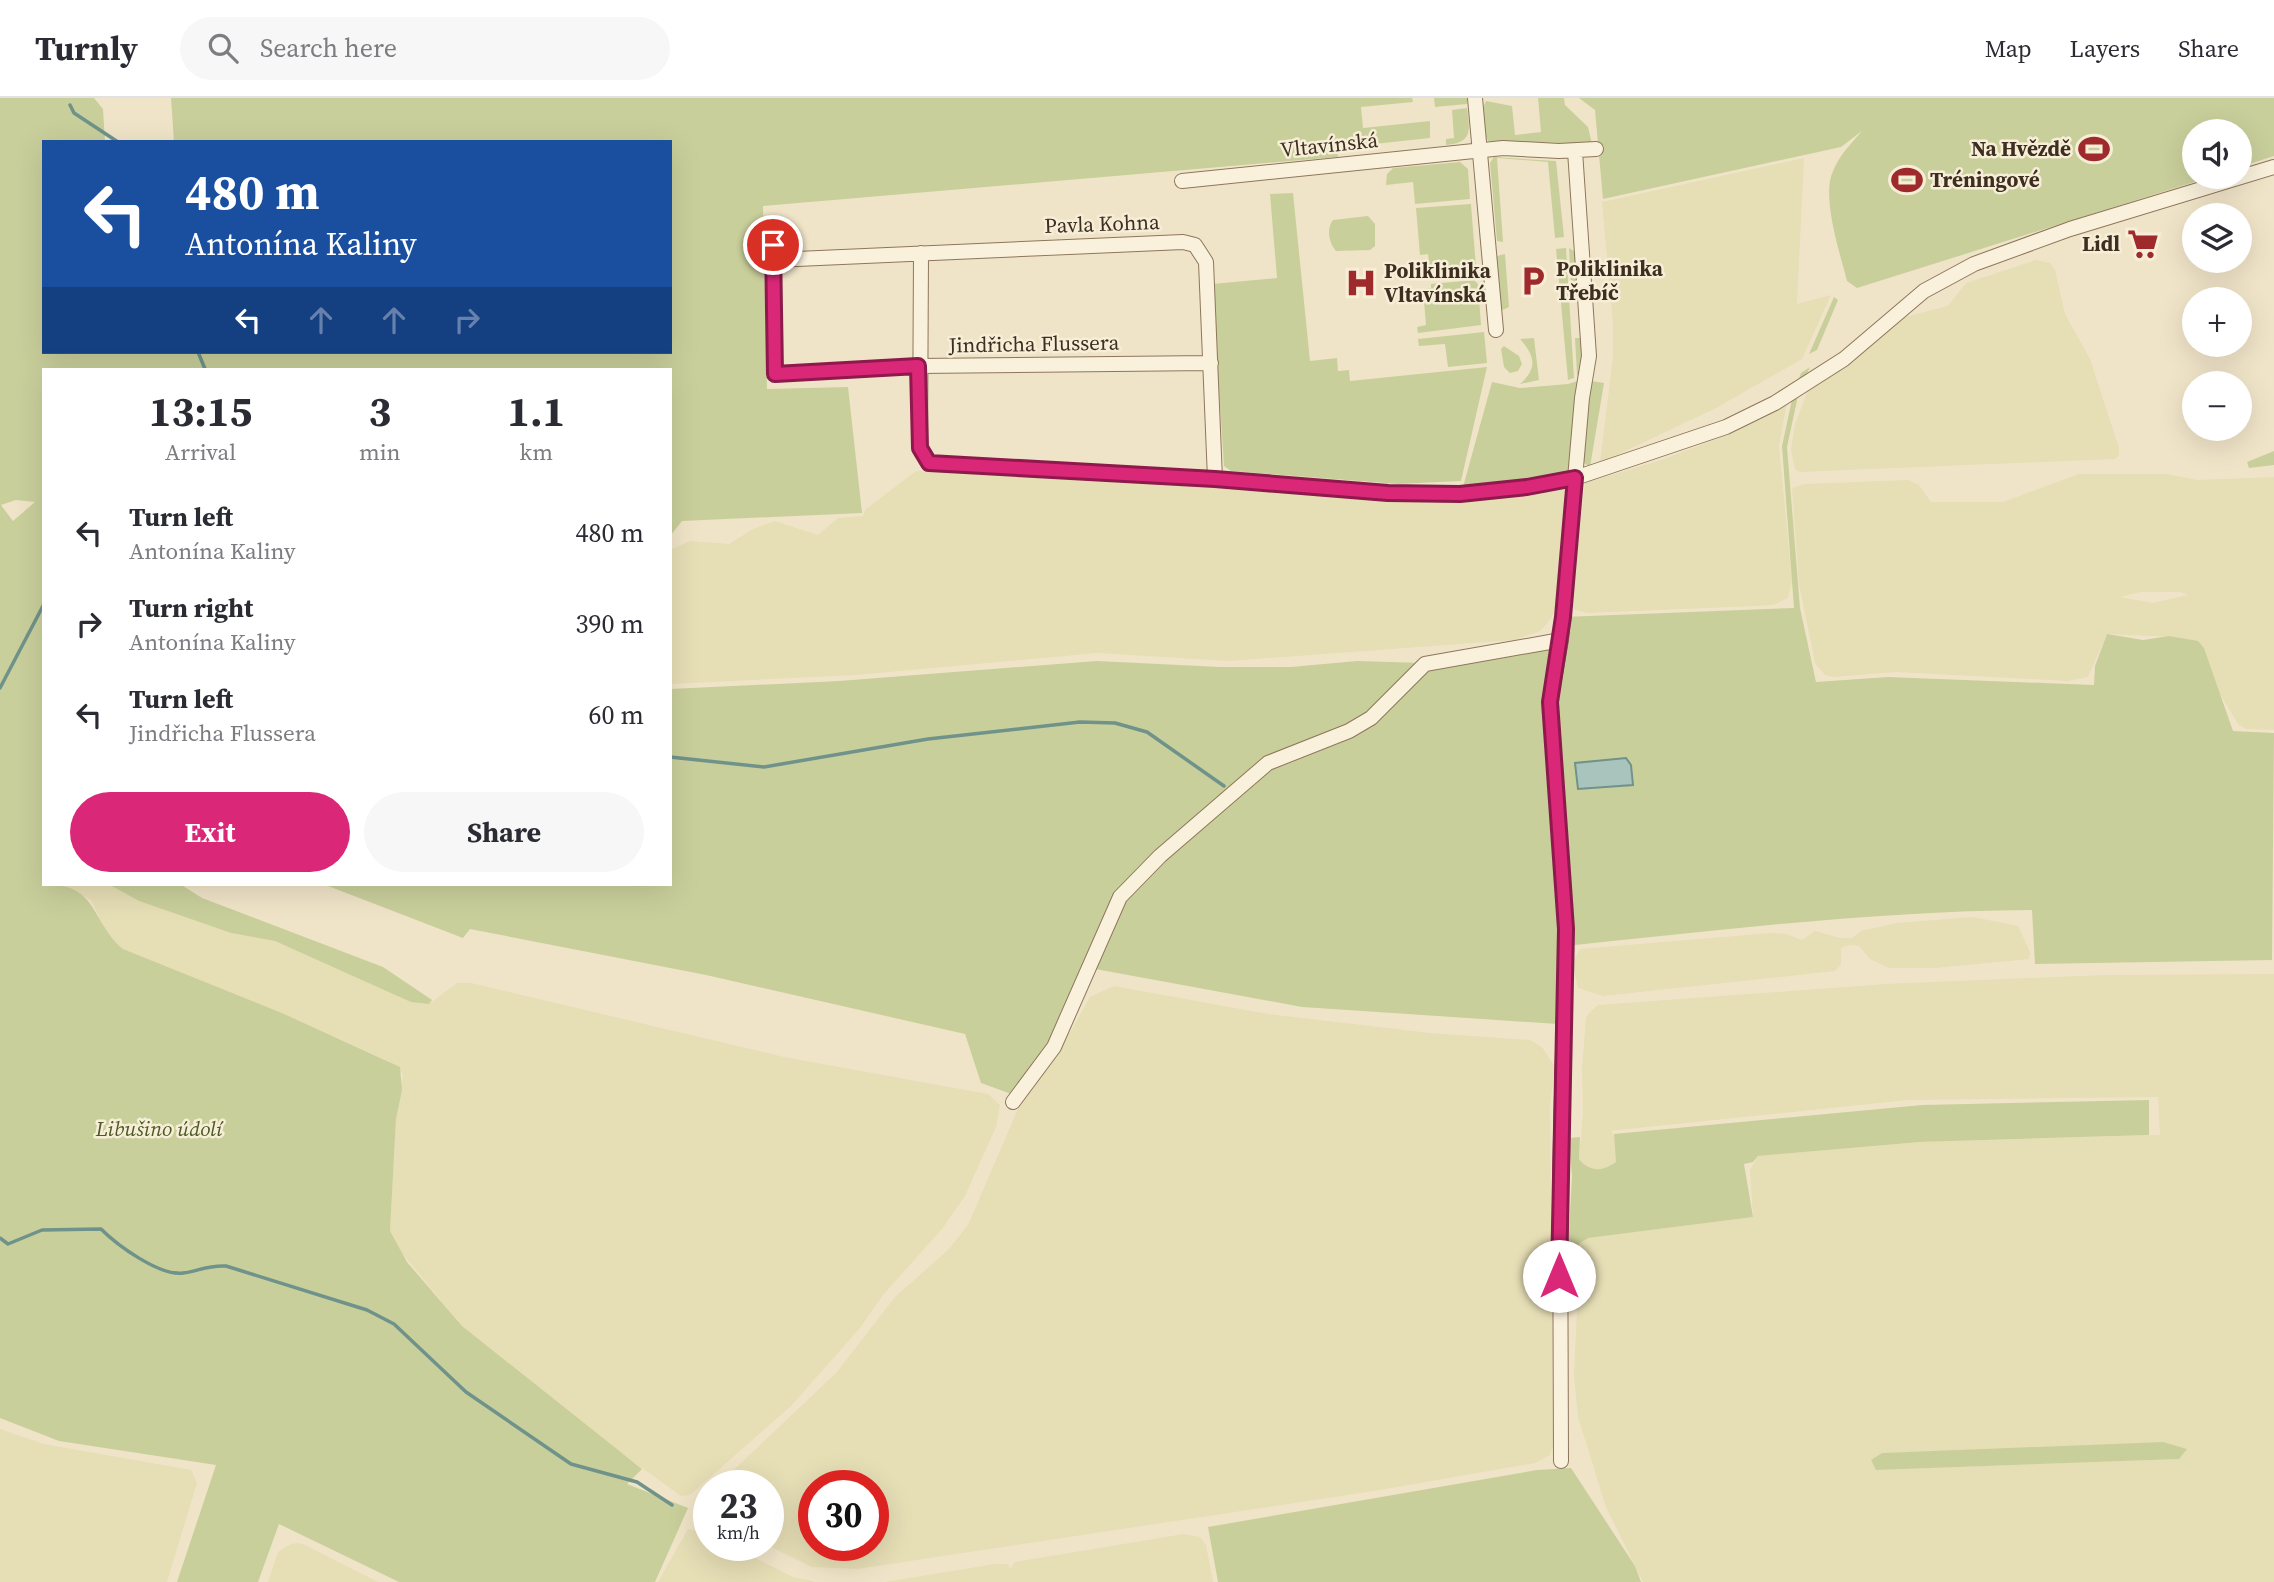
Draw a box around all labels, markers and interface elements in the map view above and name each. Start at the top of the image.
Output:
search box [180,17,670,80]
text: Turnly [35,26,138,71]
icon: search [204,29,242,67]
text: Search here [260,30,397,66]
text: Map [1985,32,2032,65]
text: Layers [2070,32,2140,65]
text: Share [2178,32,2239,65]
map controls [2182,119,2252,441]
button: sound [2182,119,2252,189]
street label: Vltavínská [1279,125,1380,164]
sports icon: Na Hvězdě [2077,132,2111,166]
place label: Na Hvězdě [1971,134,2071,163]
text: 480 m [185,158,320,225]
sports icon: Tréningové [1890,163,1924,197]
place label: Tréningové [1930,165,2040,194]
icon: left [70,168,161,259]
button: layers [2182,203,2252,273]
street label: Pavla Kohna [1044,207,1160,240]
pin [743,215,803,275]
text: Antonína Kaliny [185,222,417,266]
icon: arrive [754,226,792,264]
supermarket icon: Lidl [2126,227,2160,261]
place label: Lidl [2082,229,2120,258]
place label: Poliklinika Třebíč [1556,254,1664,307]
place label: Poliklinika Vltavínská [1384,256,1492,309]
parking icon: Poliklinika Třebíč [1516,264,1550,298]
hospital icon: Poliklinika Vltavínská [1344,266,1378,300]
button: + [2182,287,2252,357]
icon: left [229,301,267,339]
icon: ahead [302,301,340,339]
icon: ahead [375,301,413,339]
icon: right [448,301,486,339]
street label: Jindřicha Flussera [947,328,1120,360]
button: − [2182,371,2252,441]
text: 13:15 [149,382,252,440]
text: 3 [368,382,391,440]
text: 1.1 [507,382,565,440]
text: Arrival [165,436,236,468]
text: min [359,436,401,468]
text: km [520,436,553,468]
text: Turn left [129,499,233,535]
icon: left [70,514,108,552]
text: 480 m [576,515,644,551]
text: Antonína Kaliny [129,535,296,567]
text: Turn right [129,590,253,626]
icon: right [70,605,108,643]
text: 390 m [576,606,644,642]
text: Antonína Kaliny [129,626,296,658]
text: Turn left [129,681,233,717]
icon: left [70,696,108,734]
text: 60 m [589,697,644,733]
text: Jindřicha Flussera [129,717,316,749]
button: Exit [70,792,350,872]
button: Share [364,792,644,872]
park label: Libušino údolí [95,1114,224,1143]
position arrow [1522,1239,1596,1313]
speed limit sign: 30 [798,1470,889,1561]
text: 23 [720,1482,757,1530]
text: km/h [717,1520,760,1545]

